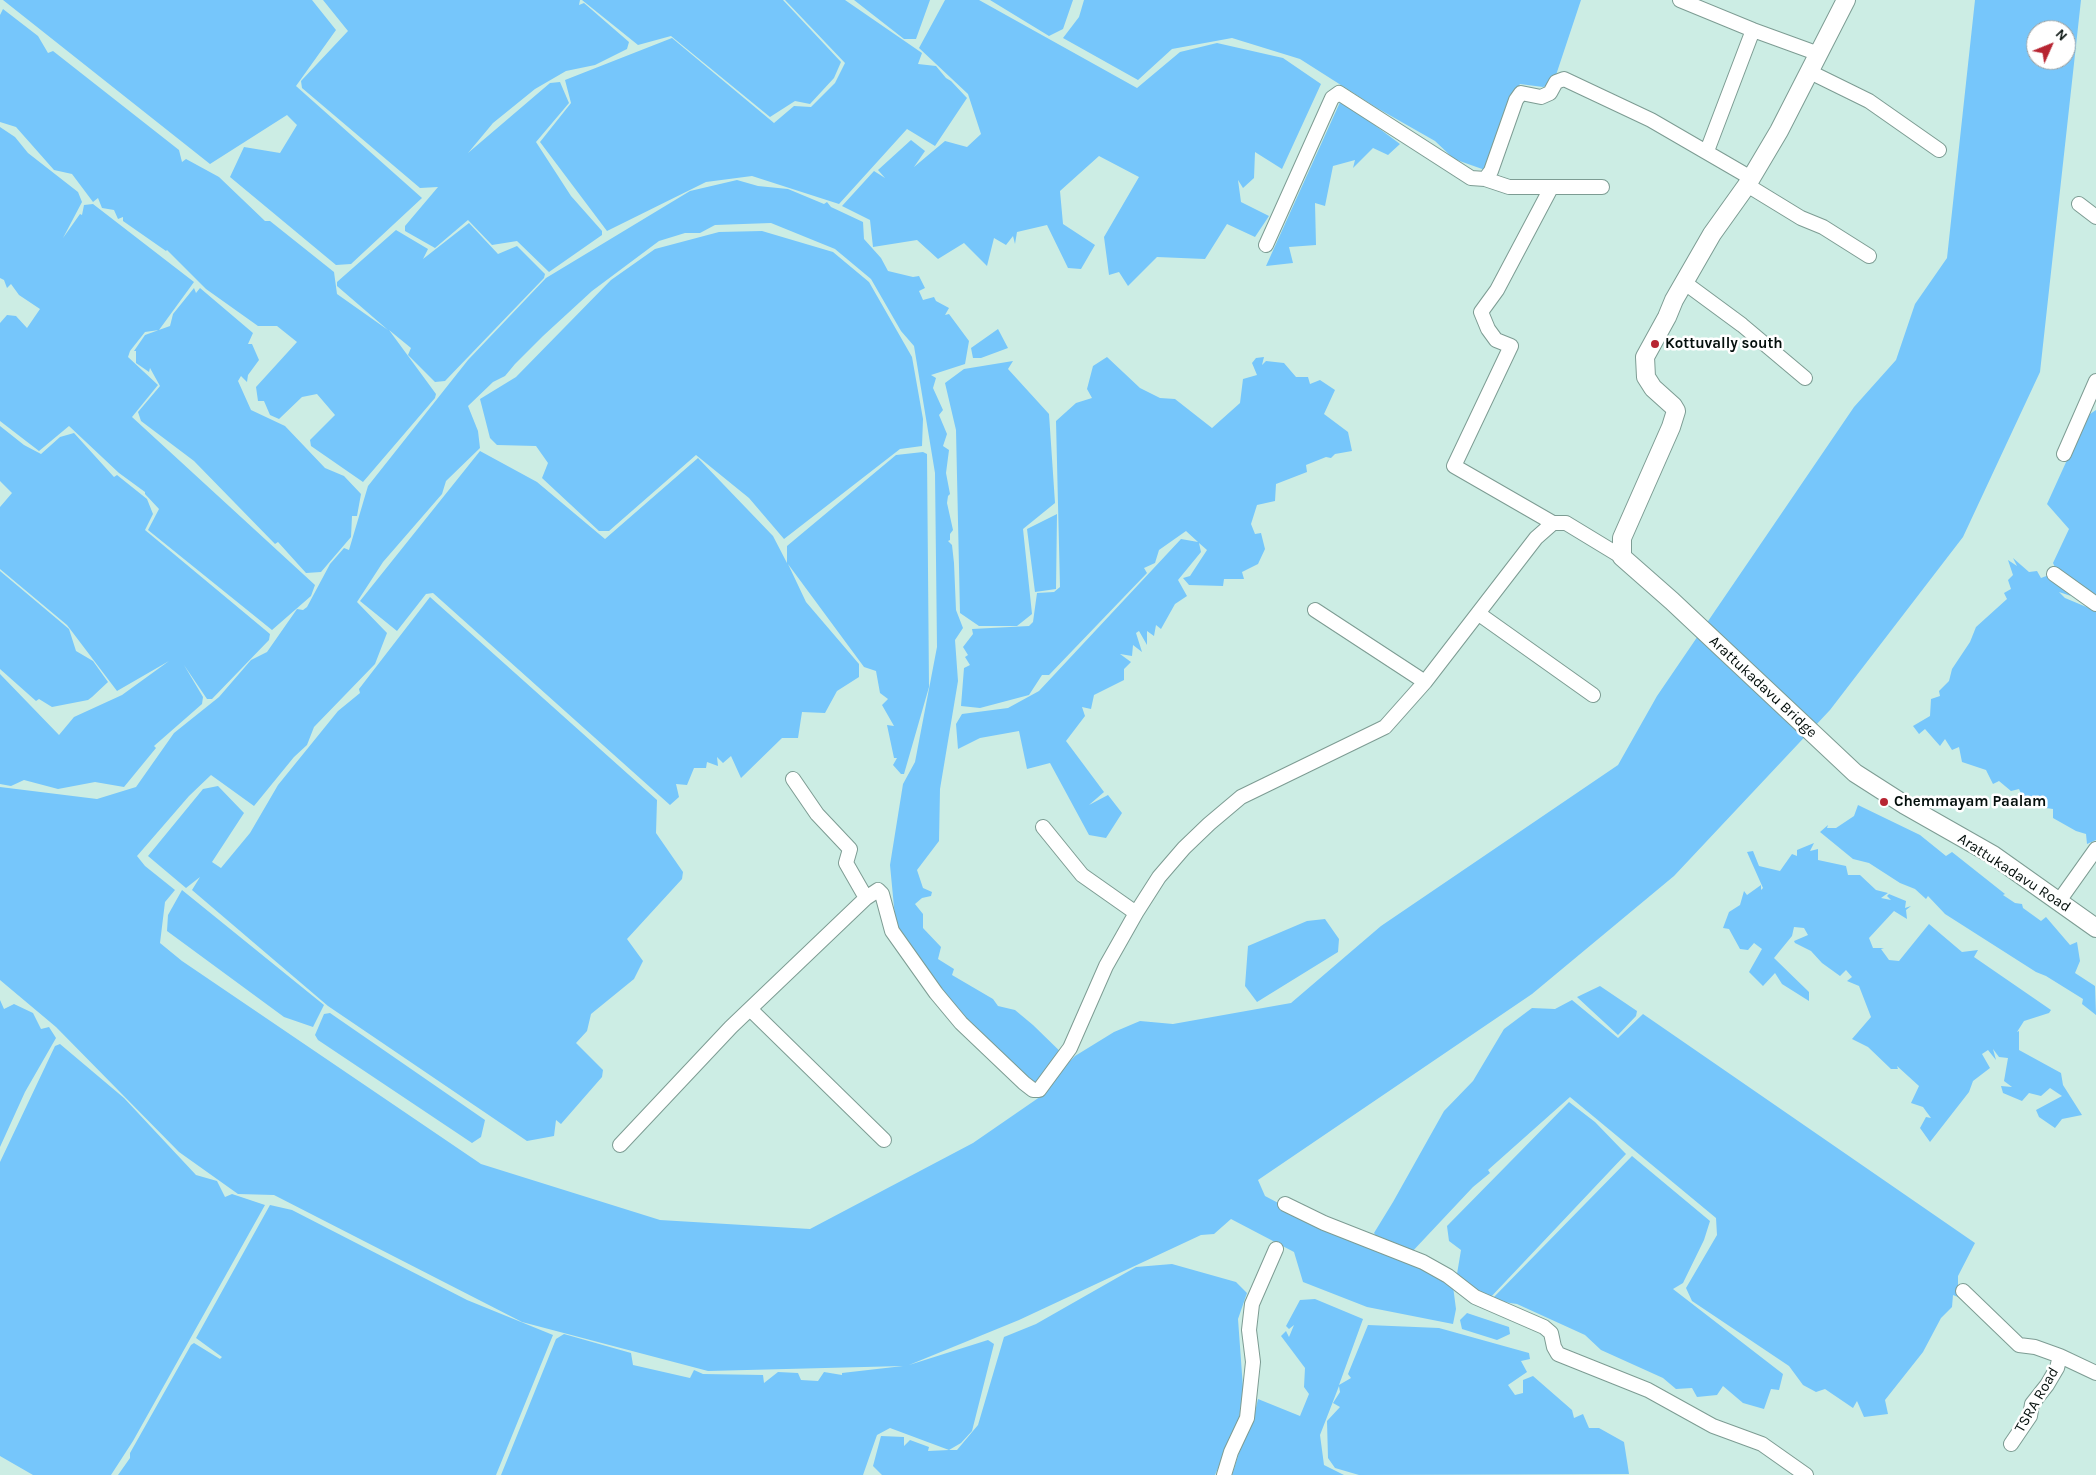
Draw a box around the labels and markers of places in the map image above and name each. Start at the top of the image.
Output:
place label: Kottuvally south [1665,335,1783,353]
marker: Kottuvally south [1649,338,1661,350]
place label: Chemmayam Paalam [1894,793,2046,811]
marker: Chemmayam Paalam [1878,796,1890,808]

